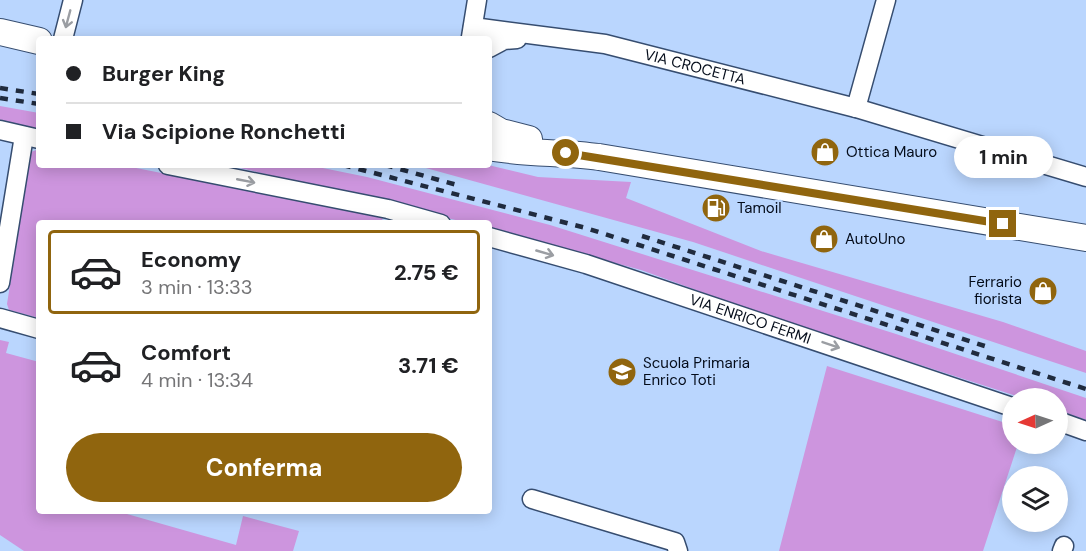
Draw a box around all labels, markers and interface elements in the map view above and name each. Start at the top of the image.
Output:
one-way arrow [62,10,73,29]
street label: VIA CROCETTA [642,44,748,89]
text: Burger King [102,59,226,88]
text: Via Scipione Ronchetti [102,117,345,146]
shop icon: Ottica Mauro [809,136,841,168]
callout: 1 min [954,137,1052,179]
route start [552,139,579,166]
place label: Ottica Mauro [846,142,937,162]
text: 1 min [979,144,1028,170]
one-way arrow [236,176,256,187]
fuel station icon: Tamoil [700,192,732,224]
place label: Tamoil [737,198,782,218]
route end [989,210,1016,237]
shop icon: AutoUno [808,223,840,255]
place label: AutoUno [845,229,905,249]
icon: car [69,245,123,299]
text: Economy [141,245,241,274]
one-way arrow [535,248,554,259]
text: 2.75 € [394,258,459,287]
place label: Ferrario fiorista [968,272,1022,309]
text: 3 min · 13:33 [141,274,253,300]
shop icon: Ferrario fiorista [1027,275,1059,307]
street label: VIA ENRICO FERMI [687,289,814,349]
icon: car [69,338,123,392]
text: Comfort [141,338,231,367]
one-way arrow [821,340,840,351]
text: 3.71 € [398,351,459,380]
place label: Scuola Primaria Enrico Toti [643,353,750,390]
school or university icon: Scuola Primaria Enrico Toti [606,356,638,388]
text: 4 min · 13:34 [141,367,253,393]
north arrow [1002,388,1068,454]
map controls [1002,388,1068,532]
button: Conferma [66,433,462,502]
button: layers [1002,466,1068,532]

